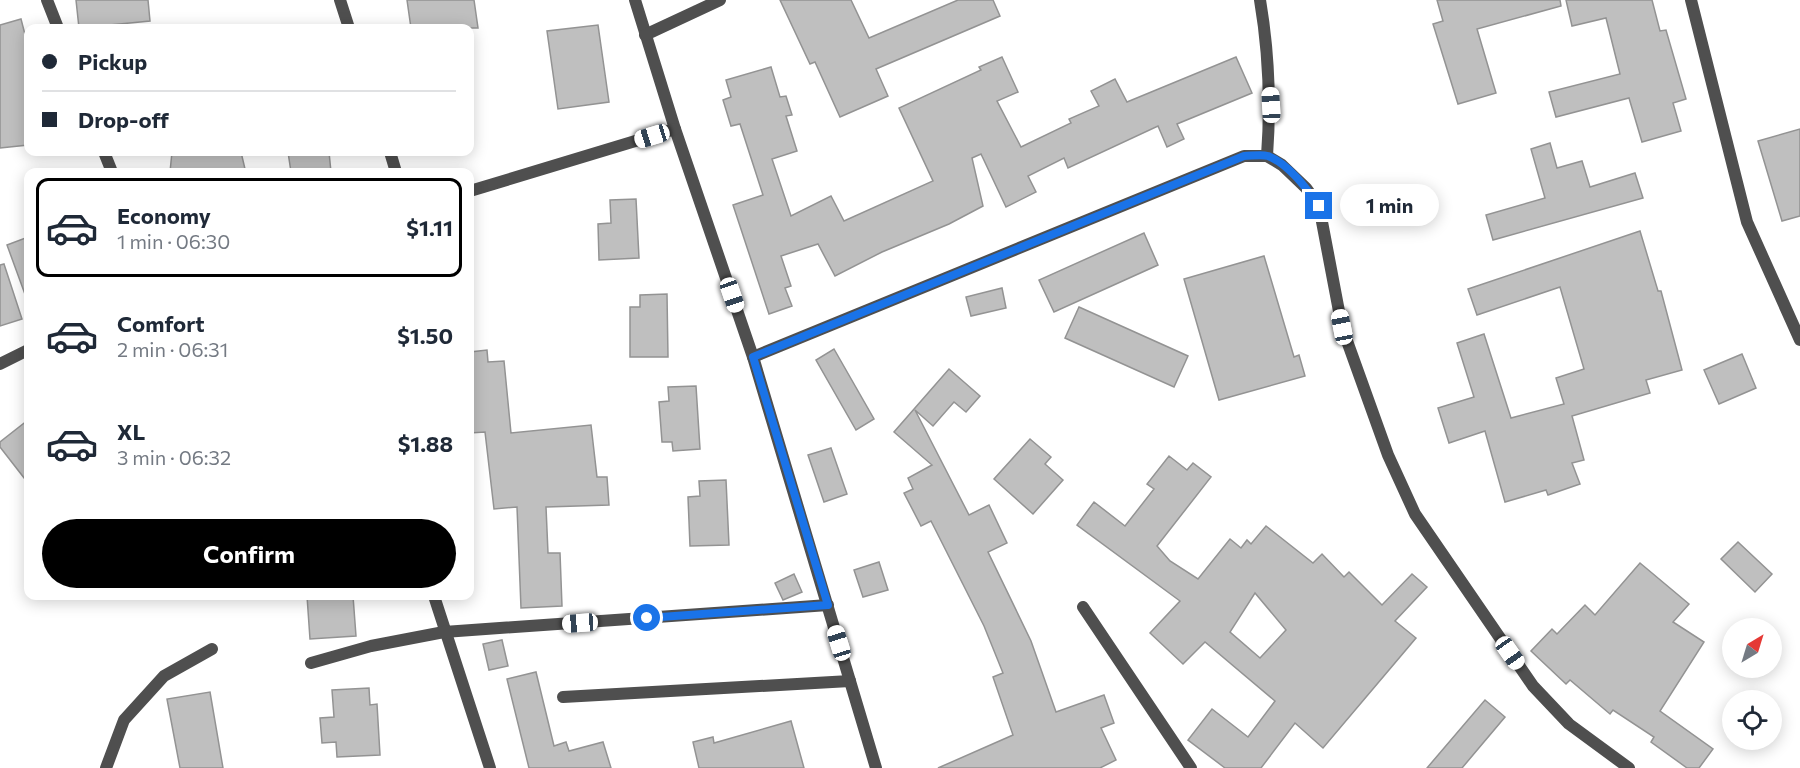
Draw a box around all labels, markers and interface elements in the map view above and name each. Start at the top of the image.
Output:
text: Pickup [78,48,147,75]
car [1261,87,1281,123]
text: Drop-off [78,106,169,133]
car [632,122,672,150]
callout: 1 min [1340,185,1439,227]
route end [1305,192,1332,219]
text: 1 min [1366,193,1413,217]
icon: car [45,201,99,255]
text: Economy [117,202,211,229]
text: $1.11 [406,214,453,241]
text: 1 min · 06:30 [117,229,230,253]
car [718,275,746,315]
car [1330,308,1354,346]
icon: car [45,309,99,363]
text: Comfort [117,310,205,337]
text: $1.50 [397,322,453,349]
text: 2 min · 06:31 [117,337,228,361]
icon: car [45,417,99,471]
text: XL [117,418,145,445]
text: $1.88 [398,430,453,457]
text: 3 min · 06:32 [117,445,231,469]
button: Confirm [42,519,456,588]
route start [633,604,660,631]
car [561,613,599,633]
north arrow [1722,618,1782,678]
map controls [1722,618,1782,750]
car [825,623,853,663]
car [1492,633,1528,673]
button: locate [1722,690,1782,750]

